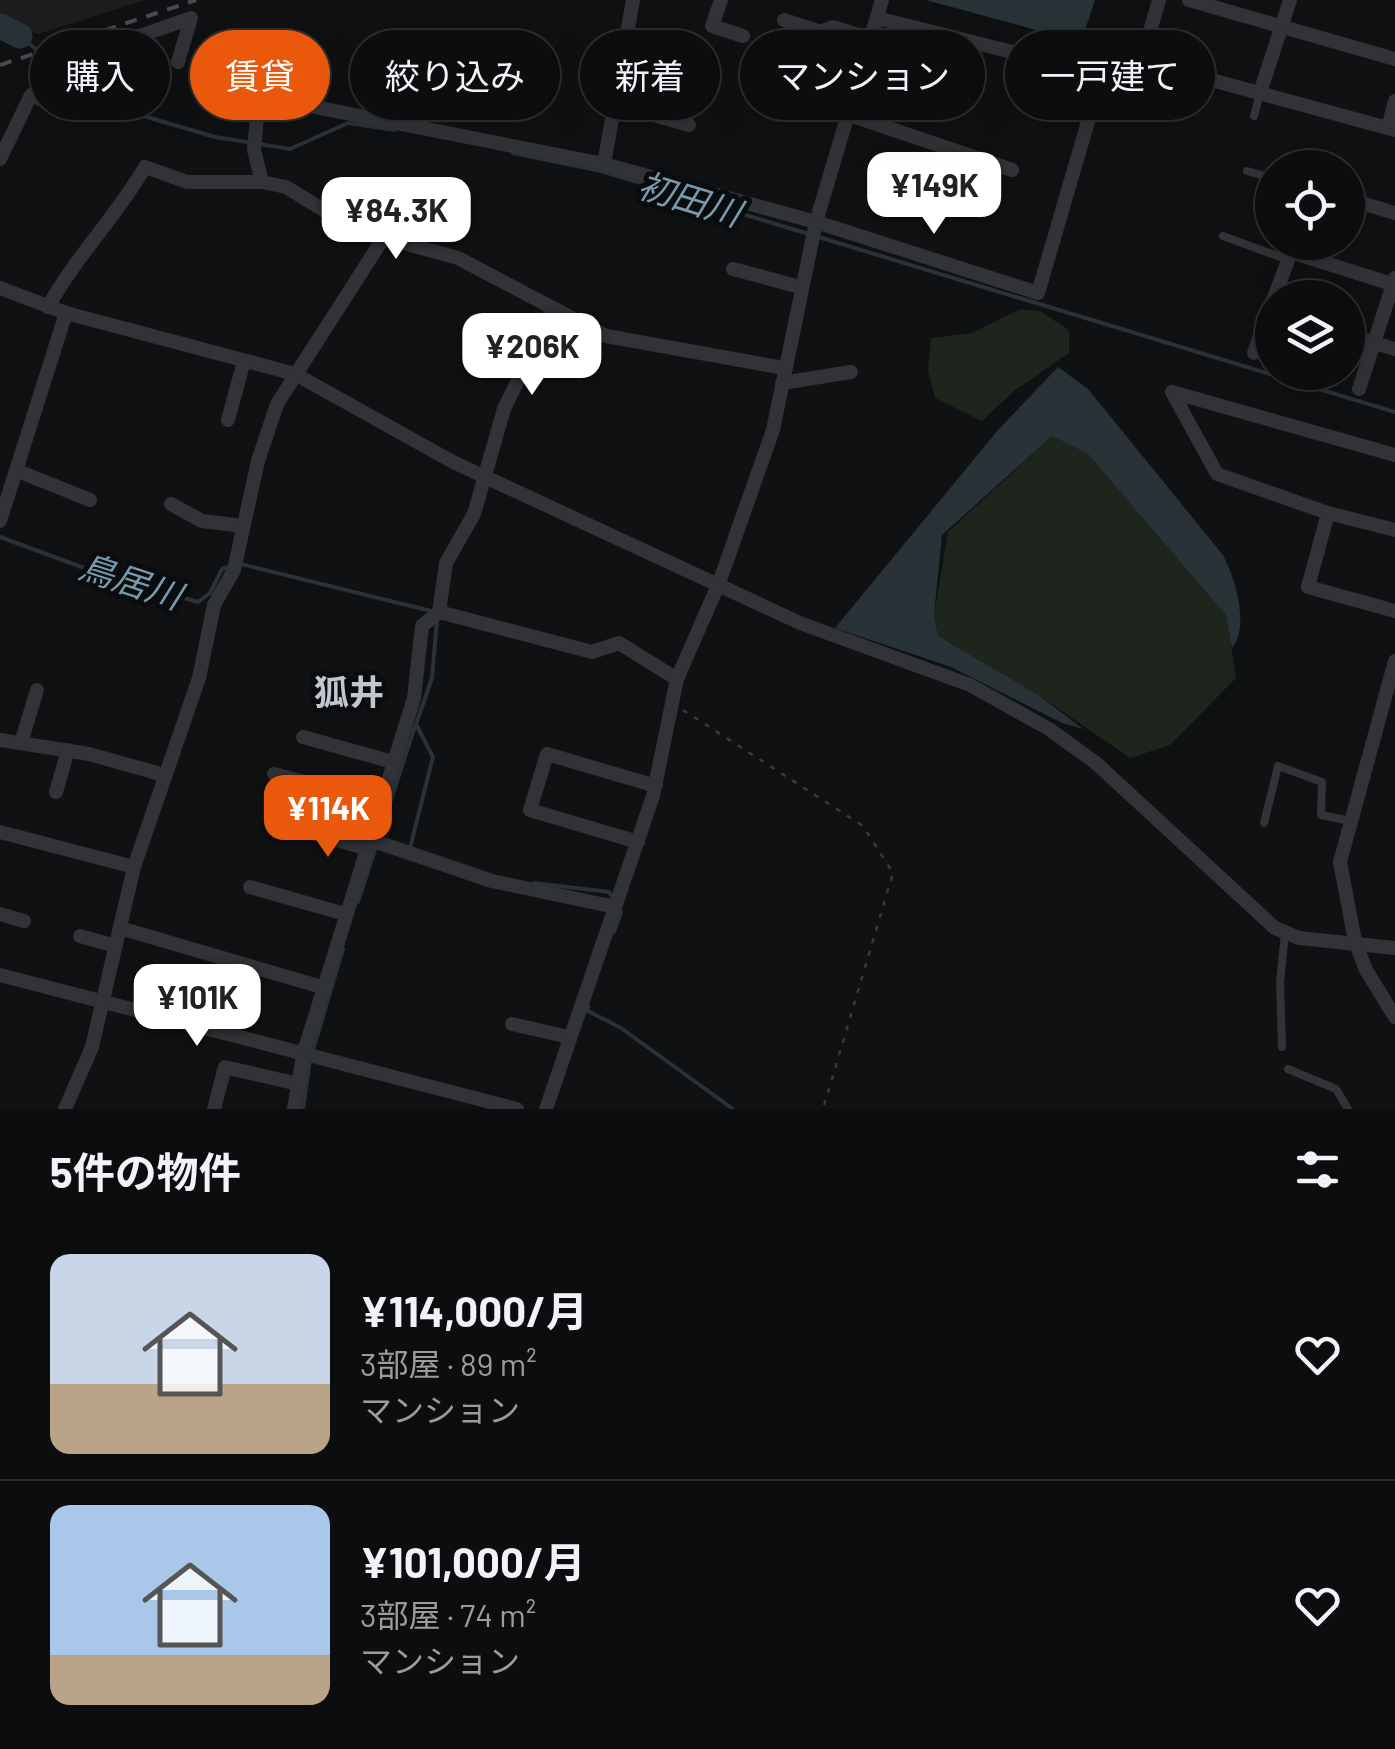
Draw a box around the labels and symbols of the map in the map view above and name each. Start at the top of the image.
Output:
pin: ¥149K [864,152,1004,237]
water label: 初田川 [634,163,750,235]
pin: ¥84.3K [315,177,477,262]
pin: ¥206K [462,313,602,398]
water label: 鳥居川 [75,544,191,617]
district label: 狐井 [314,670,384,712]
pin: ¥114K [258,775,398,860]
pin: ¥101K [127,964,267,1049]

